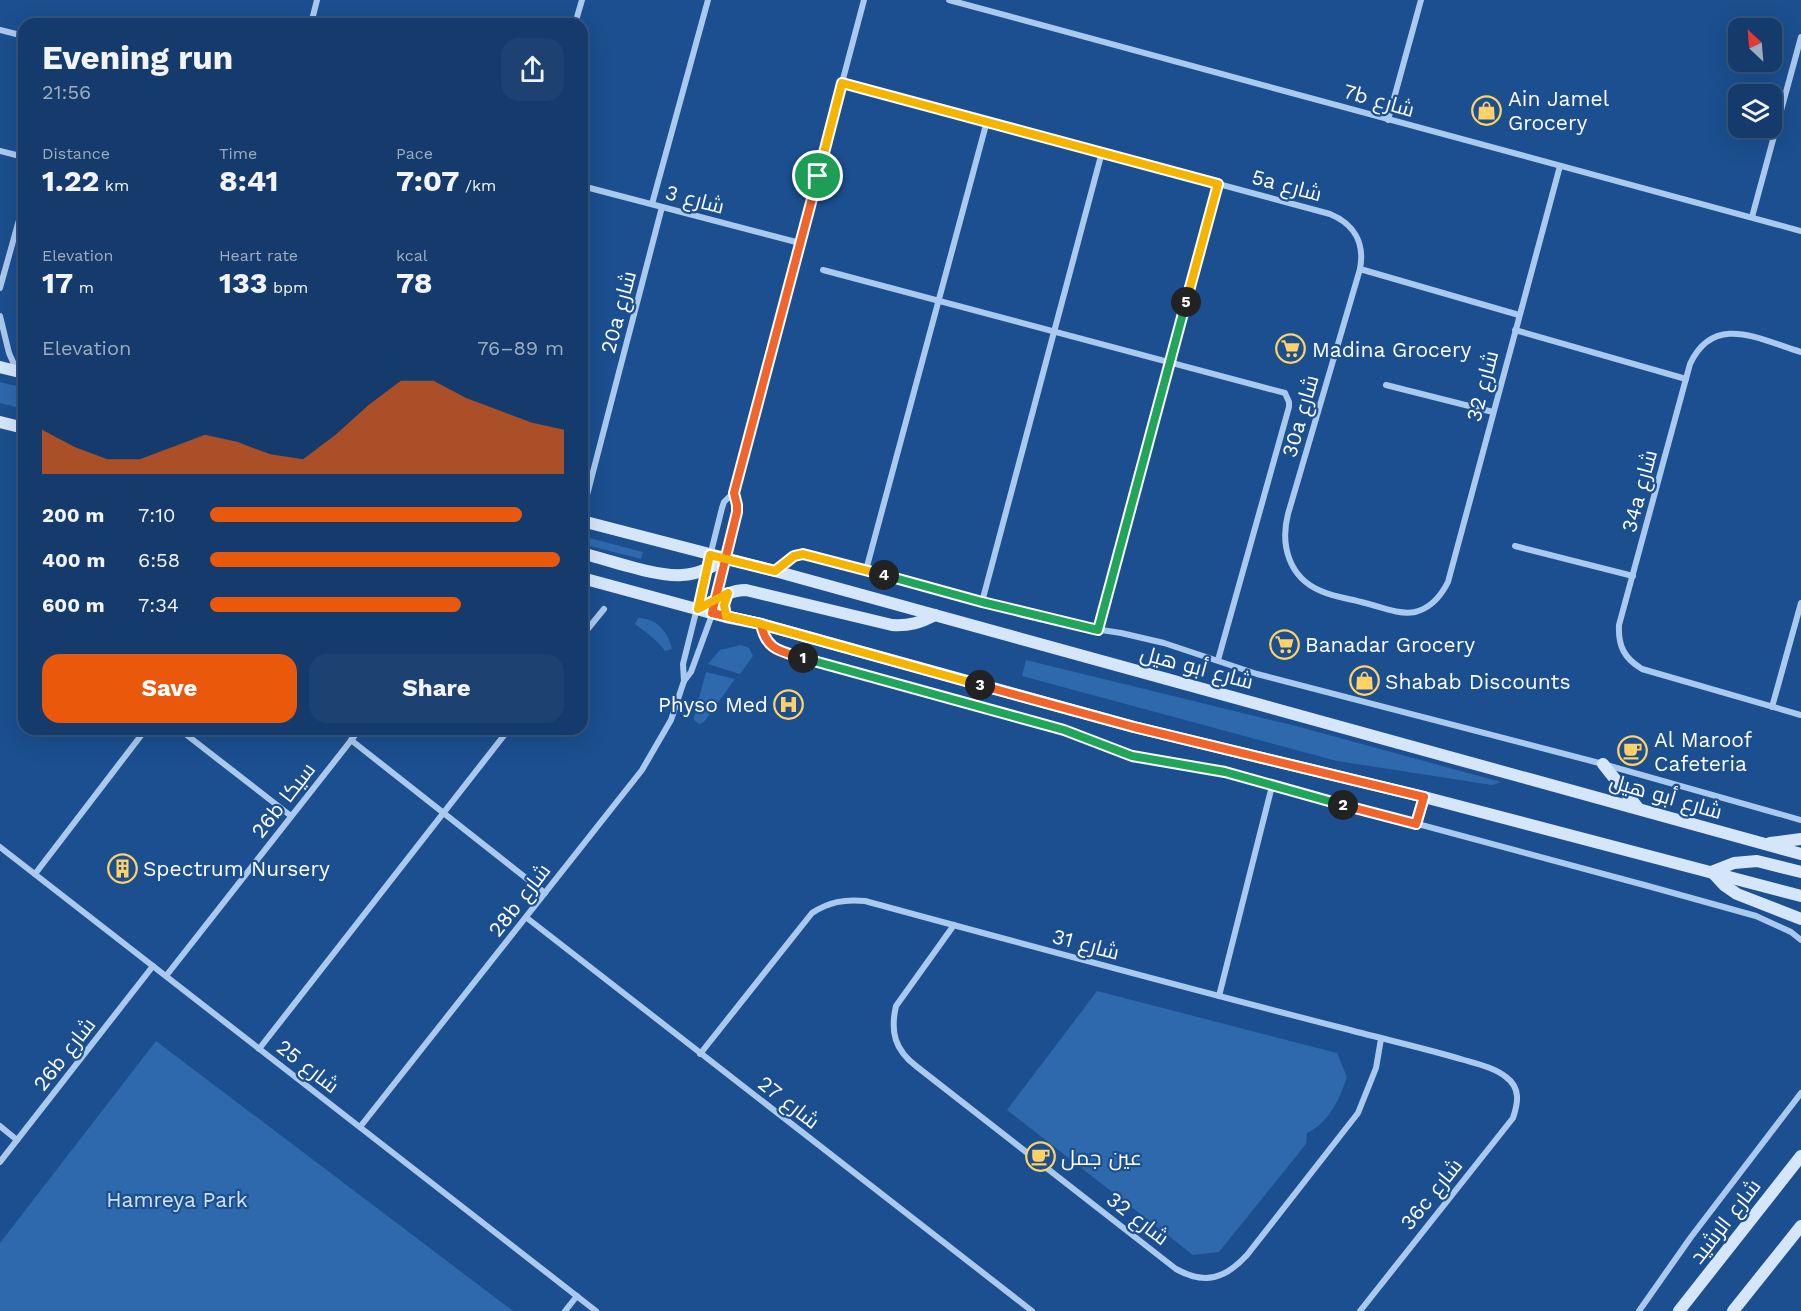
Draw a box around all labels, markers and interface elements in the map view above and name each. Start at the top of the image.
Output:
north arrow [1728,18,1782,72]
map controls [1728,18,1782,138]
text: Evening run [42,38,233,77]
button: share [501,38,564,101]
street label: 7b شارع [1340,78,1417,124]
text: 21:56 [42,80,91,104]
button: layers [1728,84,1782,138]
place label: Ain Jamel Grocery [1508,86,1610,135]
shop icon: Ain Jamel Grocery [1471,94,1503,126]
text: Distance [42,144,110,163]
text: Time [219,144,257,163]
text: Pace [396,144,433,163]
pin [792,150,843,201]
icon: arrive [801,159,834,192]
text: 1.22 [42,163,99,198]
text: 8:41 [219,163,278,198]
text: 7:07 [396,163,460,198]
street label: 5a شارع [1249,164,1325,208]
text: km [99,176,129,195]
text: /km [460,176,496,195]
street label: شارع 3 [662,179,727,221]
text: Elevation [42,246,113,265]
text: Heart rate [219,246,298,265]
text: kcal [396,246,428,265]
text: 17 [42,265,73,300]
text: 133 [219,265,268,300]
text: 78 [396,265,432,300]
street label: 20a شارع [595,268,643,357]
text: m [73,278,94,297]
text: bpm [268,278,308,297]
pin: 5 [1171,287,1201,317]
text: 5 [1181,292,1191,311]
supermarket icon: Madina Grocery [1275,333,1307,365]
text: Elevation [42,336,131,360]
text: 76–89 m [477,336,564,360]
place label: Madina Grocery [1312,337,1471,362]
street label: شارع 32 [1461,348,1505,425]
street label: 30a شارع [1276,372,1326,461]
street label: 34a شارع [1616,447,1664,535]
text: 200 m [42,503,104,527]
text: 7:10 [138,503,175,527]
text: 400 m [42,548,105,572]
text: 6:58 [138,548,180,572]
pin: 4 [869,560,899,590]
text: 4 [879,565,889,584]
text: 600 m [42,593,105,617]
text: 7:34 [138,593,179,617]
supermarket icon: Banadar Grocery [1268,628,1300,660]
place label: Banadar Grocery [1305,632,1475,657]
street label: شارع أبو هيل [1137,640,1256,696]
pin: 1 [788,643,818,673]
text: 1 [800,648,806,667]
button: Save [42,654,297,723]
button: Share [309,654,564,723]
shop icon: Shabab Discounts [1348,665,1380,697]
place label: Shabab Discounts [1385,669,1570,694]
pin: 3 [965,670,995,700]
text: 3 [975,675,985,694]
hospital icon: Physo Med [773,688,805,720]
place label: Physo Med [658,692,768,717]
place label: Al Maroof Cafeteria [1654,727,1752,776]
cafe icon: Al Maroof Cafeteria [1617,735,1649,767]
street label: 26b سيكا [246,757,320,843]
street label: شارع أبو هيل [1606,768,1725,826]
pin: 2 [1328,790,1358,820]
text: 2 [1338,795,1348,814]
building icon: Spectrum Nursery [106,852,138,884]
place label: Spectrum Nursery [143,856,330,881]
street label: 28b شارع [483,858,557,943]
street label: شارع 31 [1049,923,1122,967]
street label: 26b شارع [28,1012,102,1097]
street label: شارع 25 [271,1034,344,1100]
street label: شارع 27 [752,1070,825,1135]
cafe icon: عين جمل [1024,1141,1056,1173]
place label: عين جمل [1061,1145,1142,1171]
street label: 36c شارع [1395,1153,1469,1236]
street label: شارع الرشيد [1684,1174,1767,1269]
street label: شارع 32 [1101,1186,1174,1252]
park label: Hamreya Park [106,1187,248,1212]

